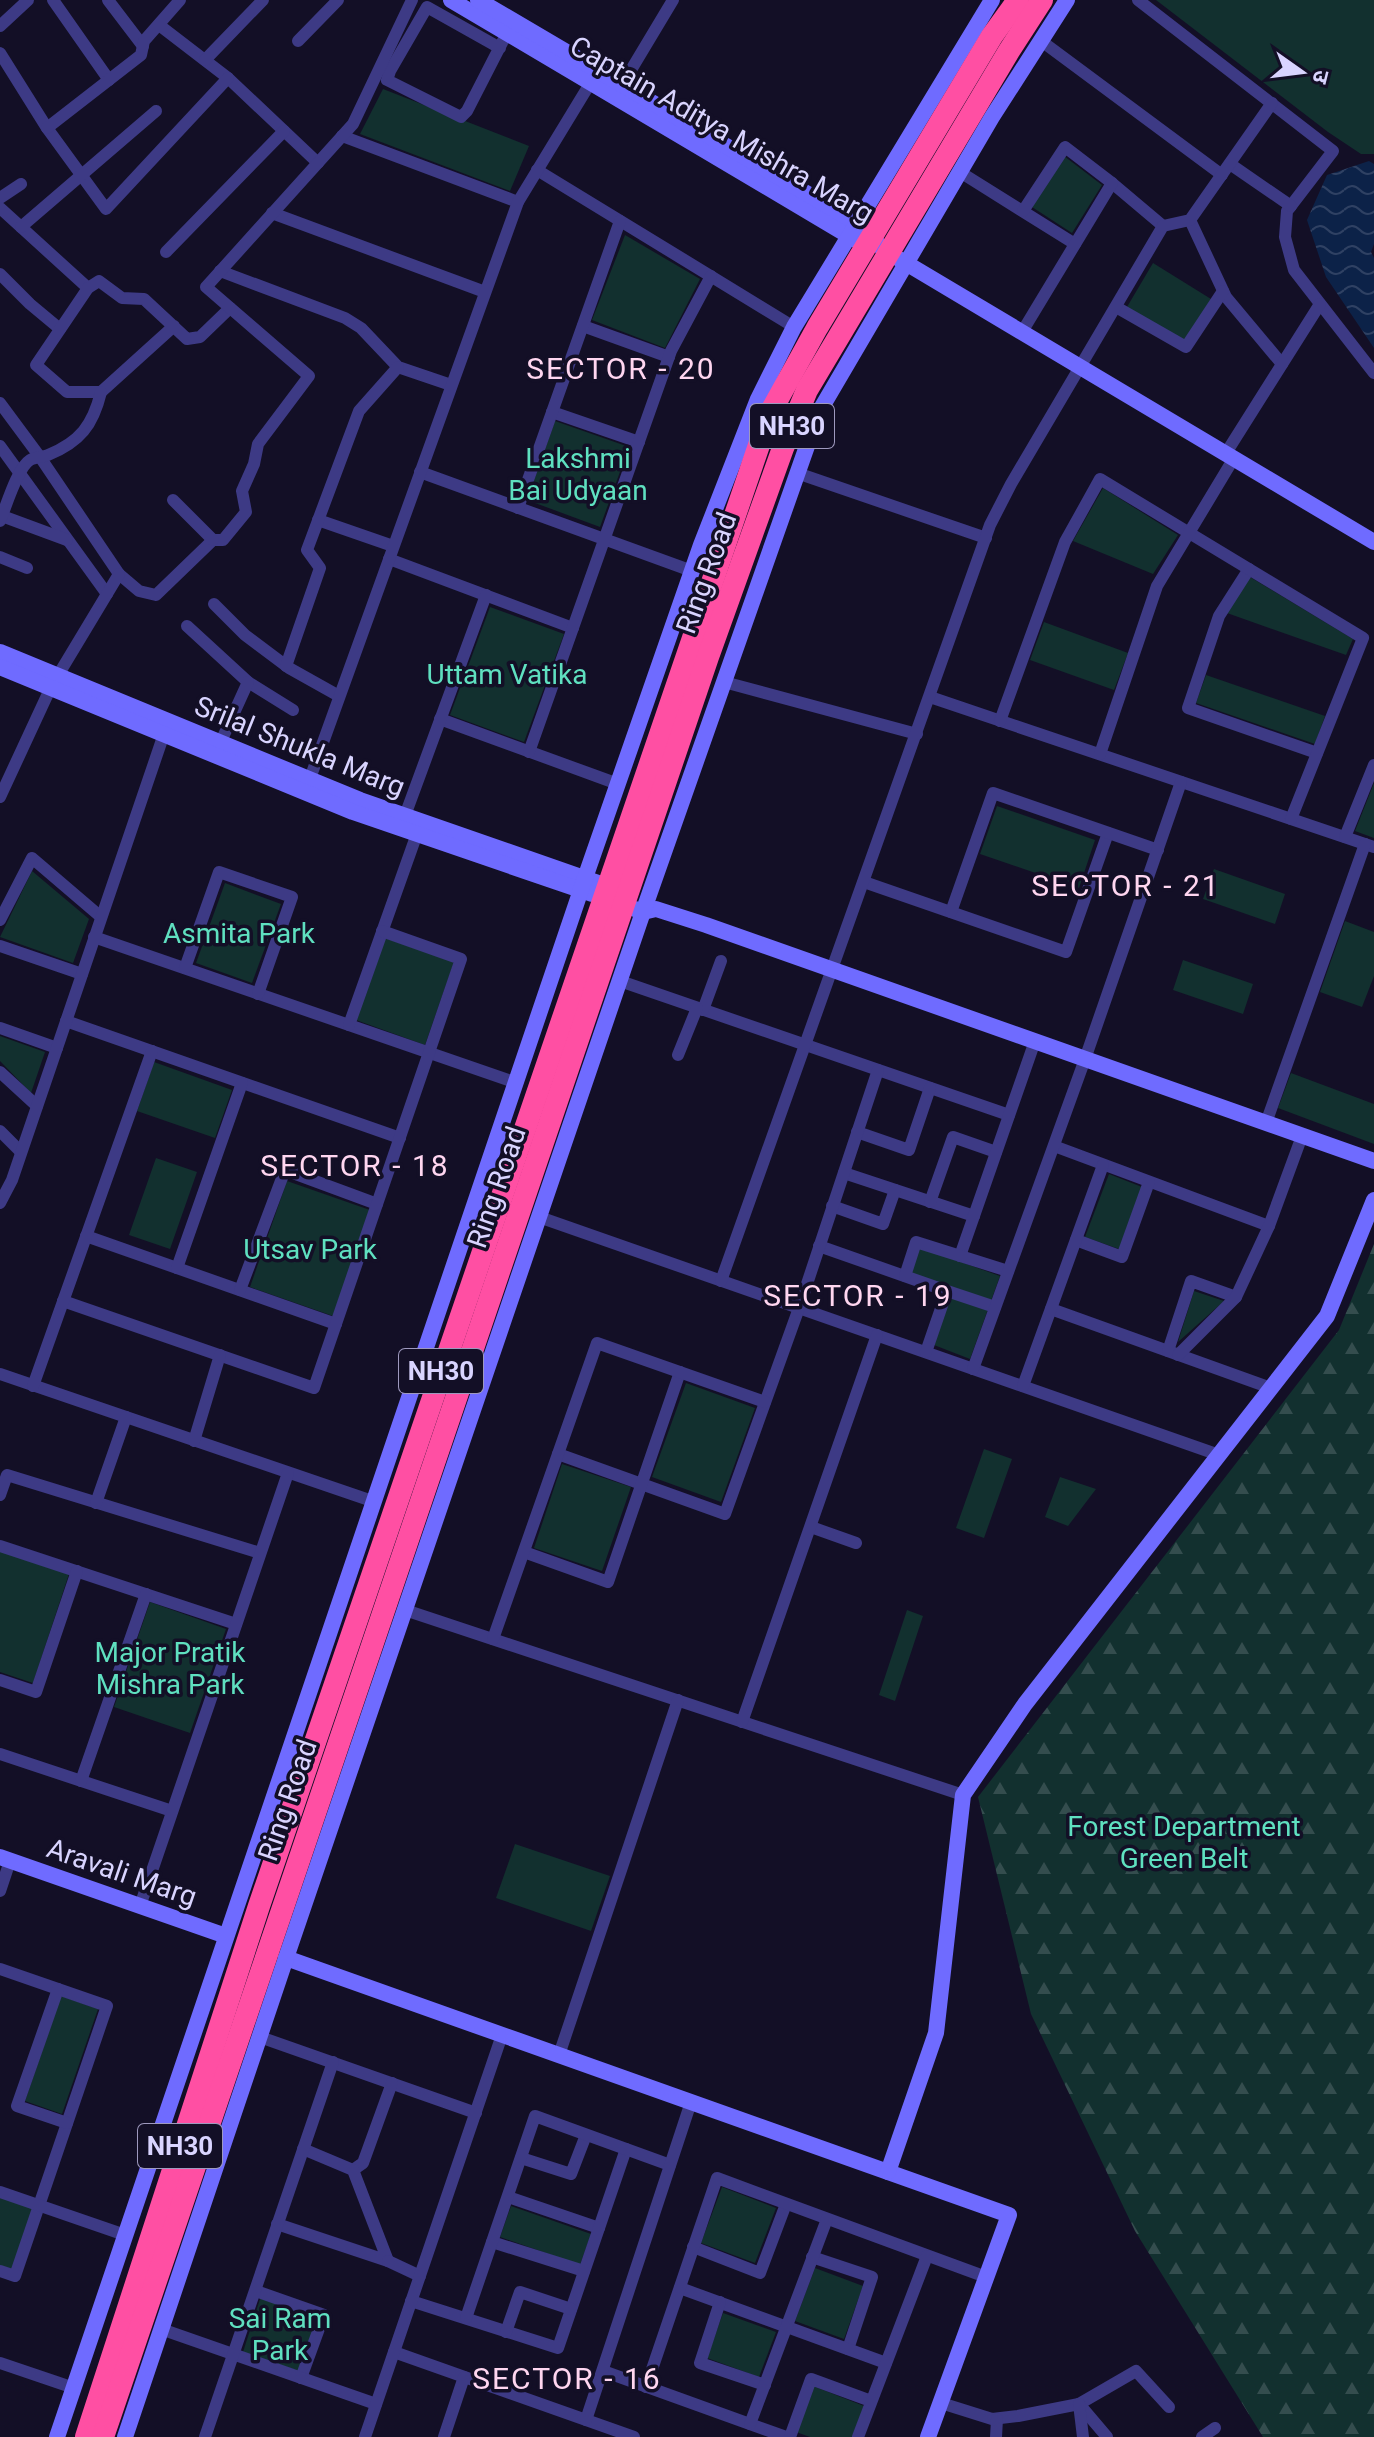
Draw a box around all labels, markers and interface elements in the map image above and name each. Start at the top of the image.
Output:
street label: Captain Aditya Mishra Marg [564,29,879,230]
north arrow [1262,32,1342,112]
text: उ [1307,67,1335,87]
district label: SECTOR - 20 [526,351,716,386]
road number: NH30 [750,404,834,448]
park label: Lakshmi Bai Udyaan [508,442,648,507]
street label: Ring Road [669,508,744,638]
park label: Uttam Vatika [426,658,588,691]
street label: Srilal Shukla Marg [190,689,410,804]
district label: SECTOR - 21 [1031,868,1221,903]
park label: Asmita Park [163,917,316,950]
street label: Ring Road [460,1122,533,1252]
district label: SECTOR - 18 [260,1148,450,1183]
park label: Utsav Park [243,1233,378,1266]
district label: SECTOR - 19 [763,1278,953,1313]
road number: NH30 [399,1349,483,1393]
park label: Major Pratik Mishra Park [95,1636,246,1701]
street label: Ring Road [251,1735,324,1865]
park label: Forest Department Green Belt [1067,1810,1301,1875]
street label: Aravali Marg [43,1831,201,1913]
road number: NH30 [138,2124,222,2168]
park label: Sai Ram Park [229,2302,331,2367]
district label: SECTOR - 16 [472,2361,662,2396]

